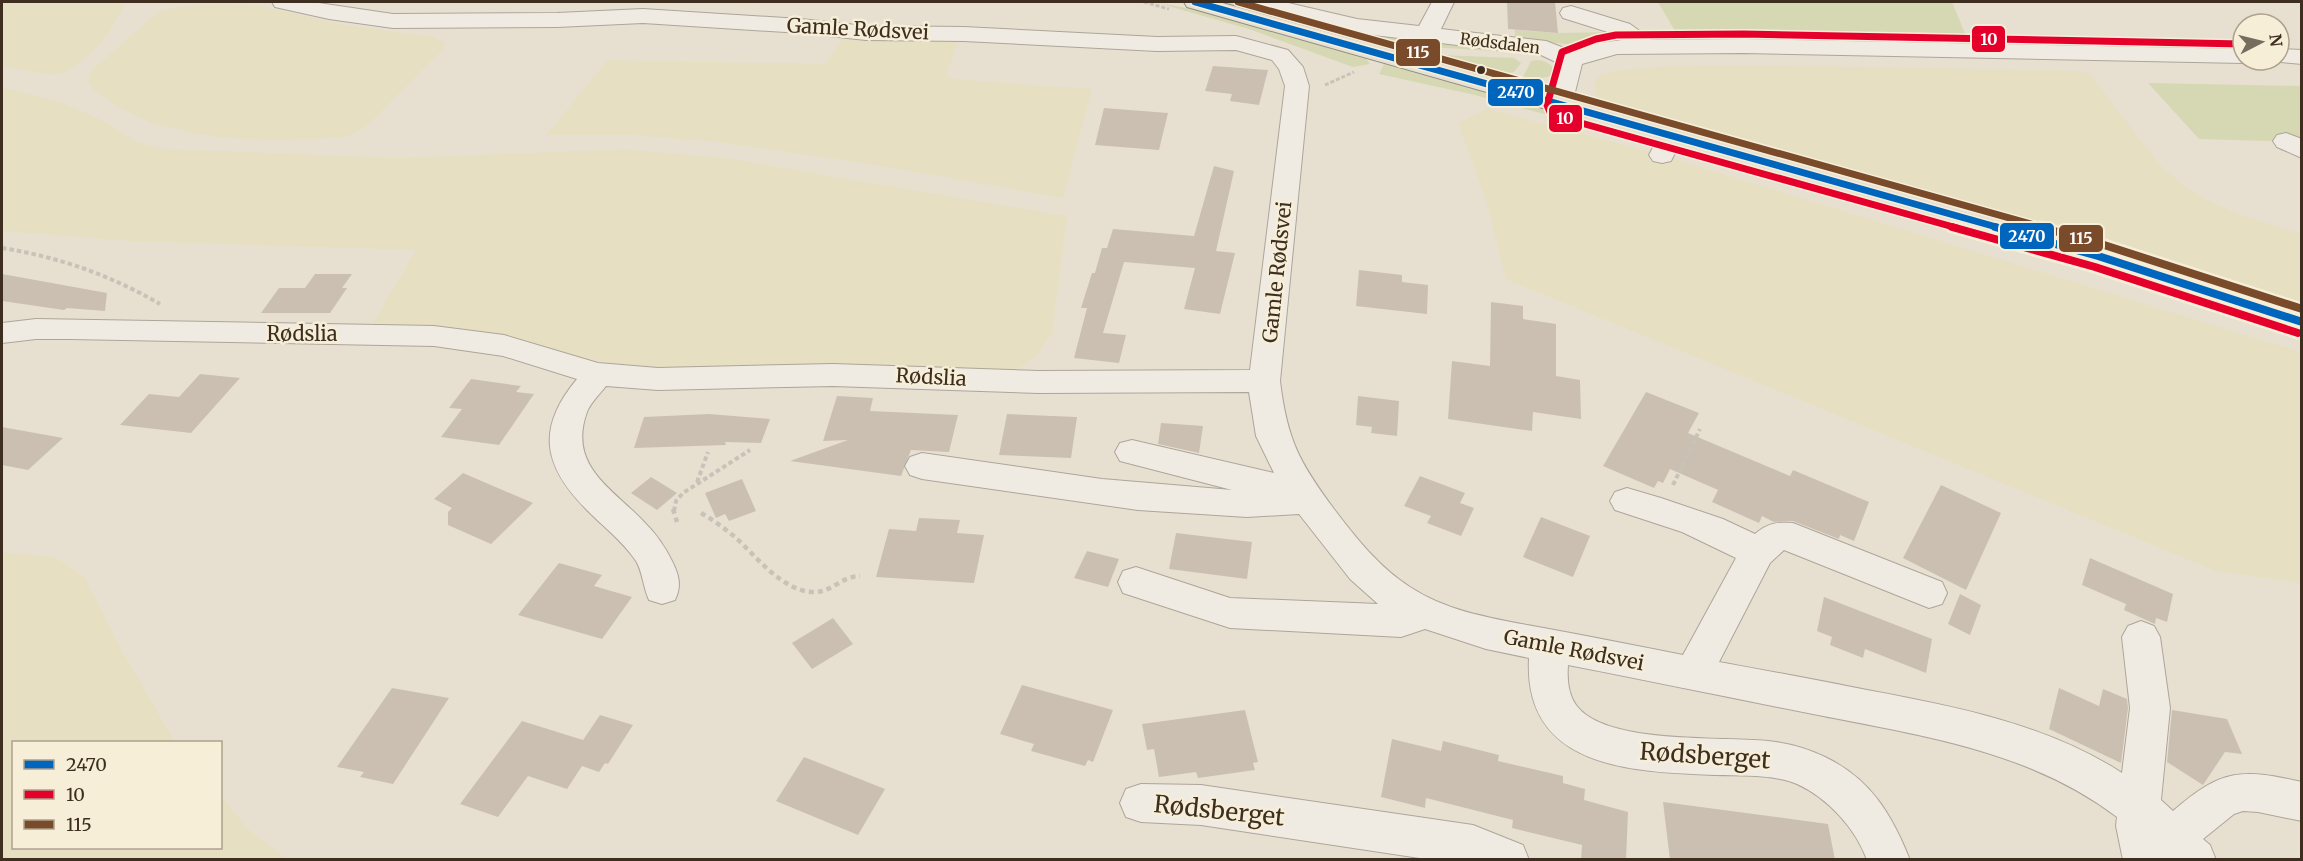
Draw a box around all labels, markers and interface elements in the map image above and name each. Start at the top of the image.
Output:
street label: Gamle Rødsvei [786,12,930,45]
north arrow [2231,12,2291,72]
line badge: 10 [1971,25,2006,53]
street label: Rødsdalen [1459,28,1542,58]
text: 10 [1980,29,1998,49]
text: N [2265,33,2287,48]
line badge: 115 [1395,38,1441,67]
text: 115 [1406,42,1430,62]
unlabelled marker [1475,64,1487,76]
line badge: 2470 [1487,78,1544,107]
text: 2470 [1497,82,1535,102]
line badge: 10 [1548,104,1583,133]
text: 10 [1556,108,1574,128]
street label: Gamle Rødsvei [1257,200,1296,344]
line badge: 2470 [1999,222,2055,250]
line badge: 115 [2058,224,2104,253]
text: 2470 [2008,226,2046,246]
text: 115 [2069,228,2093,248]
street label: Rødslia [266,321,338,346]
street label: Rødslia [895,362,967,391]
street label: Gamle Rødsvei [1502,624,1646,675]
street label: Rødsberget [1638,735,1772,776]
legend [12,741,222,849]
text: 2470 [66,753,107,776]
text: 10 [66,783,85,806]
street label: Rødsberget [1152,788,1287,833]
text: 115 [66,813,92,836]

